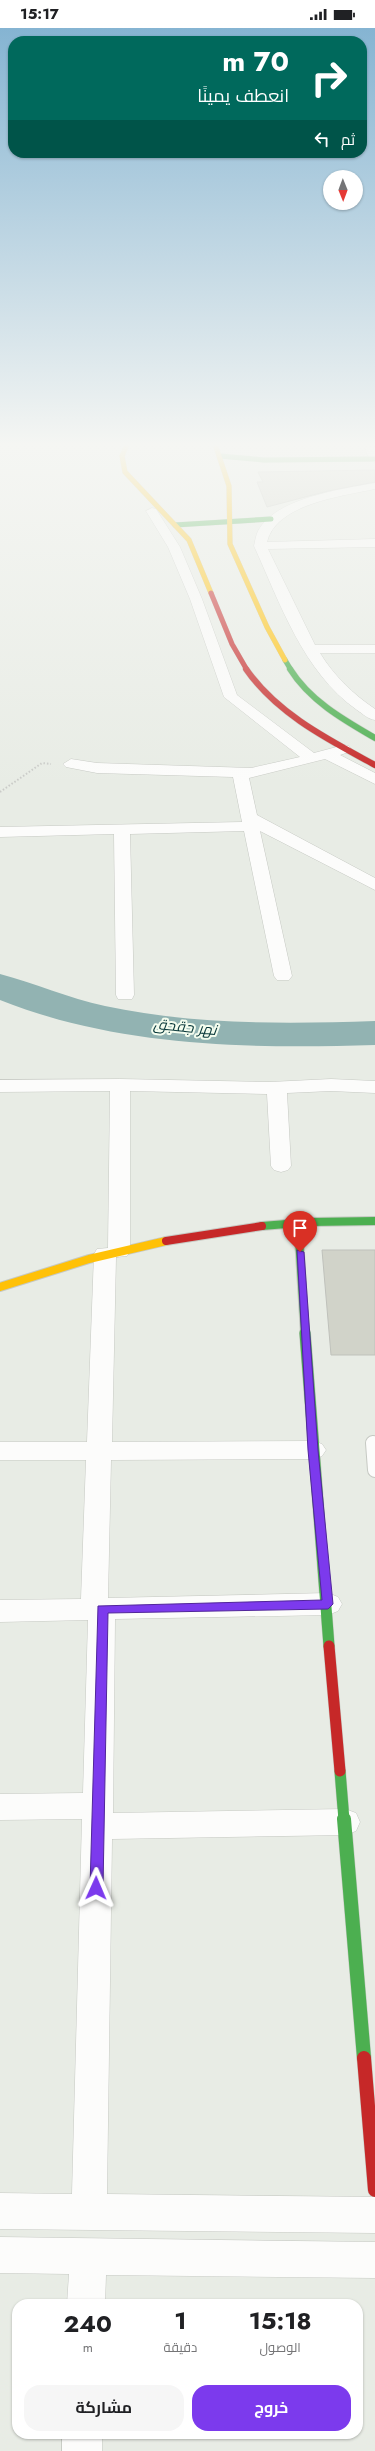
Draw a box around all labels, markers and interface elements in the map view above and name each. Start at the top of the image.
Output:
text: 15:17 [20,3,59,25]
text: 70 m [222,41,289,82]
icon: right [303,52,355,104]
text: انعطف يمينًا [197,83,289,109]
icon: left [311,128,333,150]
text: ثم [341,129,355,151]
north arrow [323,170,363,210]
map controls [323,170,363,210]
water label: نهر جقجق [152,1013,220,1041]
pin [283,1211,317,1252]
icon: arrive [289,1217,311,1239]
position arrow [75,1867,117,1909]
text: 1 [174,2303,186,2338]
text: 15:18 [249,2303,311,2338]
text: 240 [64,2306,112,2341]
text: m [83,2338,93,2357]
text: دقيقة [163,2338,197,2357]
text: الوصول [259,2338,301,2357]
button: مشاركة [24,2385,184,2431]
button: خروج [192,2385,351,2431]

